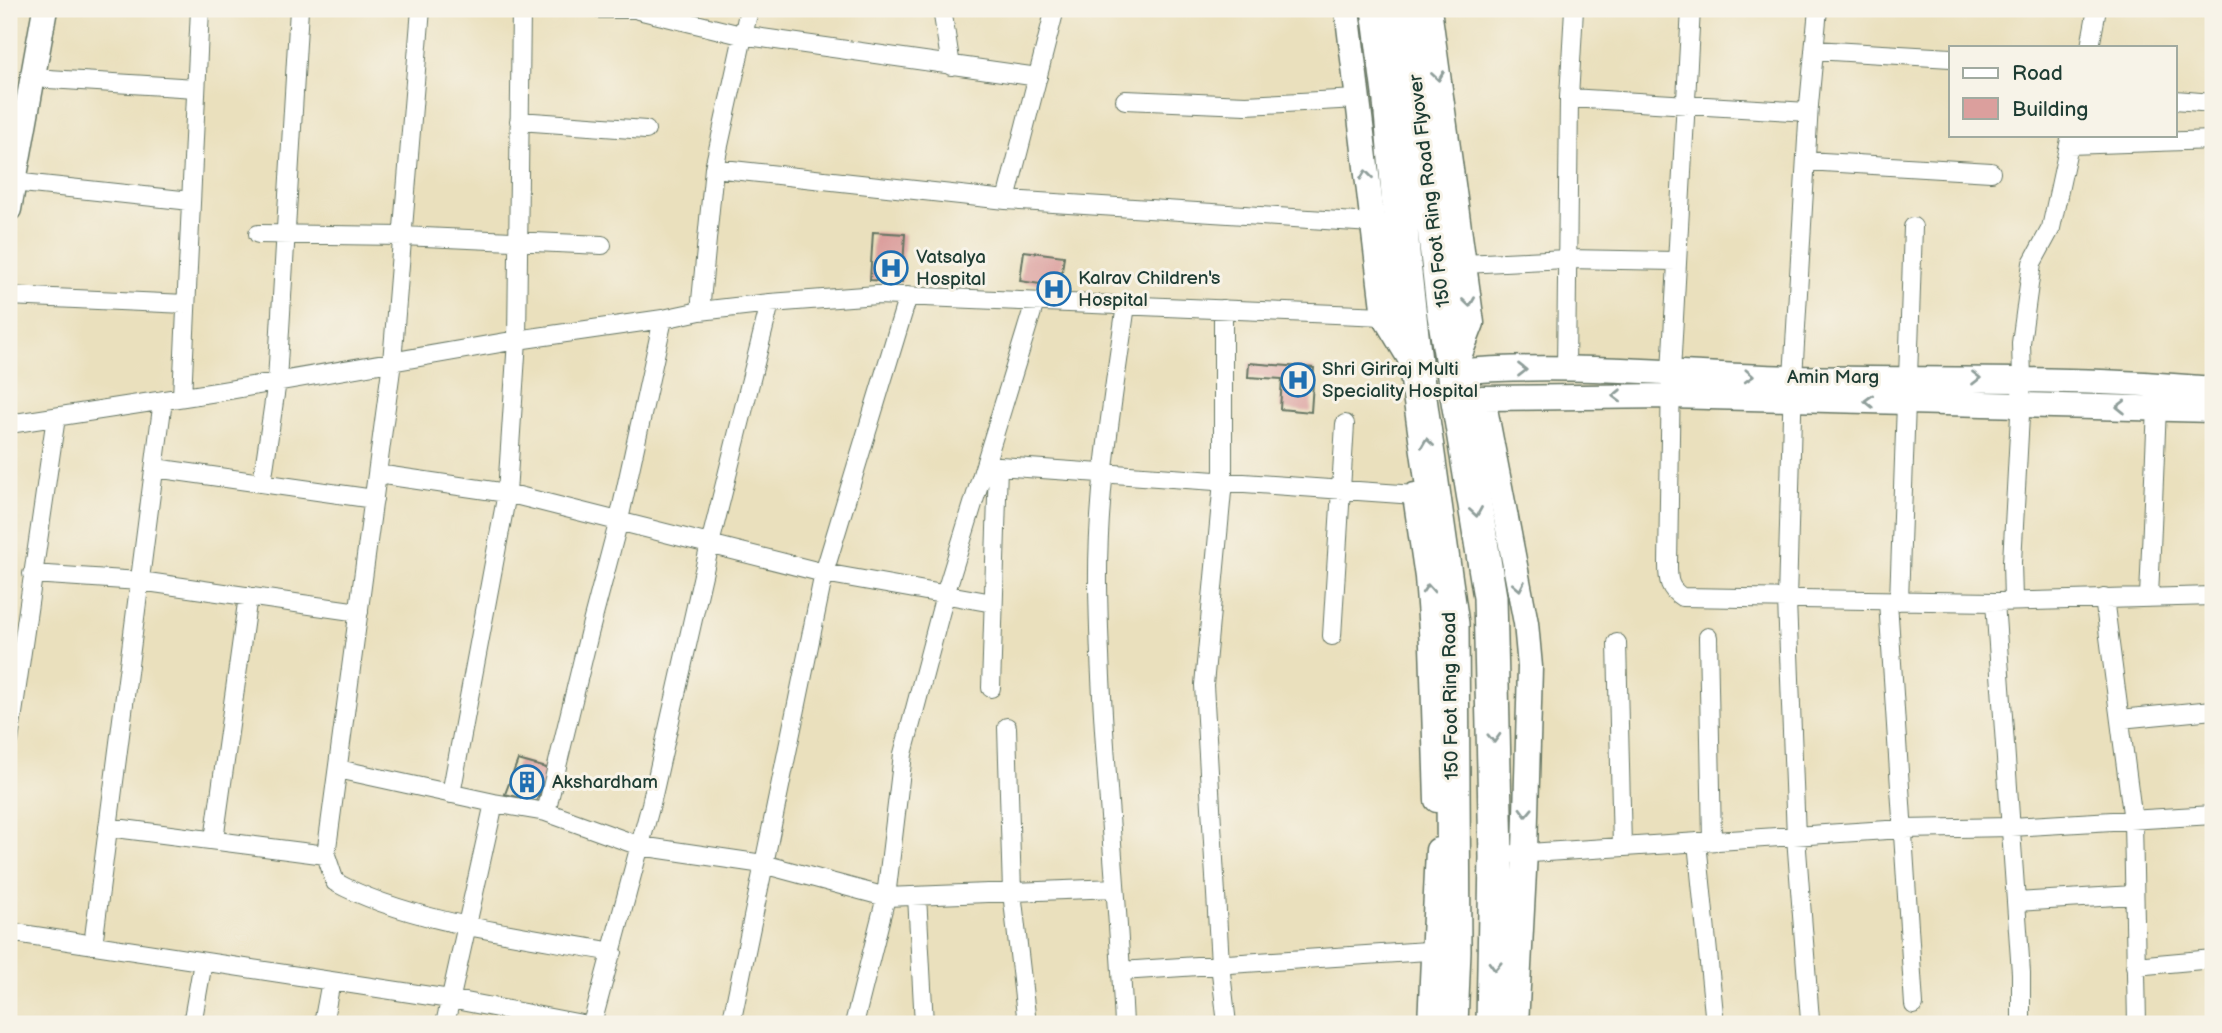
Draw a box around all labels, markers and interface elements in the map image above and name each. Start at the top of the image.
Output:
legend [1949,46,2176,136]
text: Road [2012,61,2063,86]
one-way arrow [1431,71,1446,82]
street label: 150 Foot Ring Road Flyover [1404,72,1456,309]
text: Building [2012,97,2088,122]
one-way arrow [1359,170,1374,181]
place label: Vatsalya Hospital [916,246,986,291]
hospital icon: Vatsalya Hospital [872,249,910,287]
place label: Kalrav Children's Hospital [1078,267,1220,312]
hospital icon: Kalrav Children's Hospital [1035,270,1073,308]
one-way arrow [1461,296,1476,308]
place label: Shri Giriraj Multi Speciality Hospital [1322,358,1478,403]
hospital icon: Shri Giriraj Multi Speciality Hospital [1279,361,1317,399]
one-way arrow [1517,362,1527,378]
street label: Amin Marg [1787,366,1879,389]
one-way arrow [1744,368,1755,383]
one-way arrow [1972,370,1982,386]
one-way arrow [1611,389,1622,404]
one-way arrow [1863,394,1874,409]
one-way arrow [2115,399,2126,414]
one-way arrow [1419,437,1434,449]
one-way arrow [1468,506,1483,518]
one-way arrow [1511,580,1526,592]
one-way arrow [1421,583,1436,594]
street label: 150 Foot Ring Road [1438,612,1464,780]
one-way arrow [1486,733,1501,744]
building icon: Akshardham [508,763,546,801]
place label: Akshardham [552,771,658,794]
one-way arrow [1518,807,1534,818]
one-way arrow [1487,960,1502,971]

